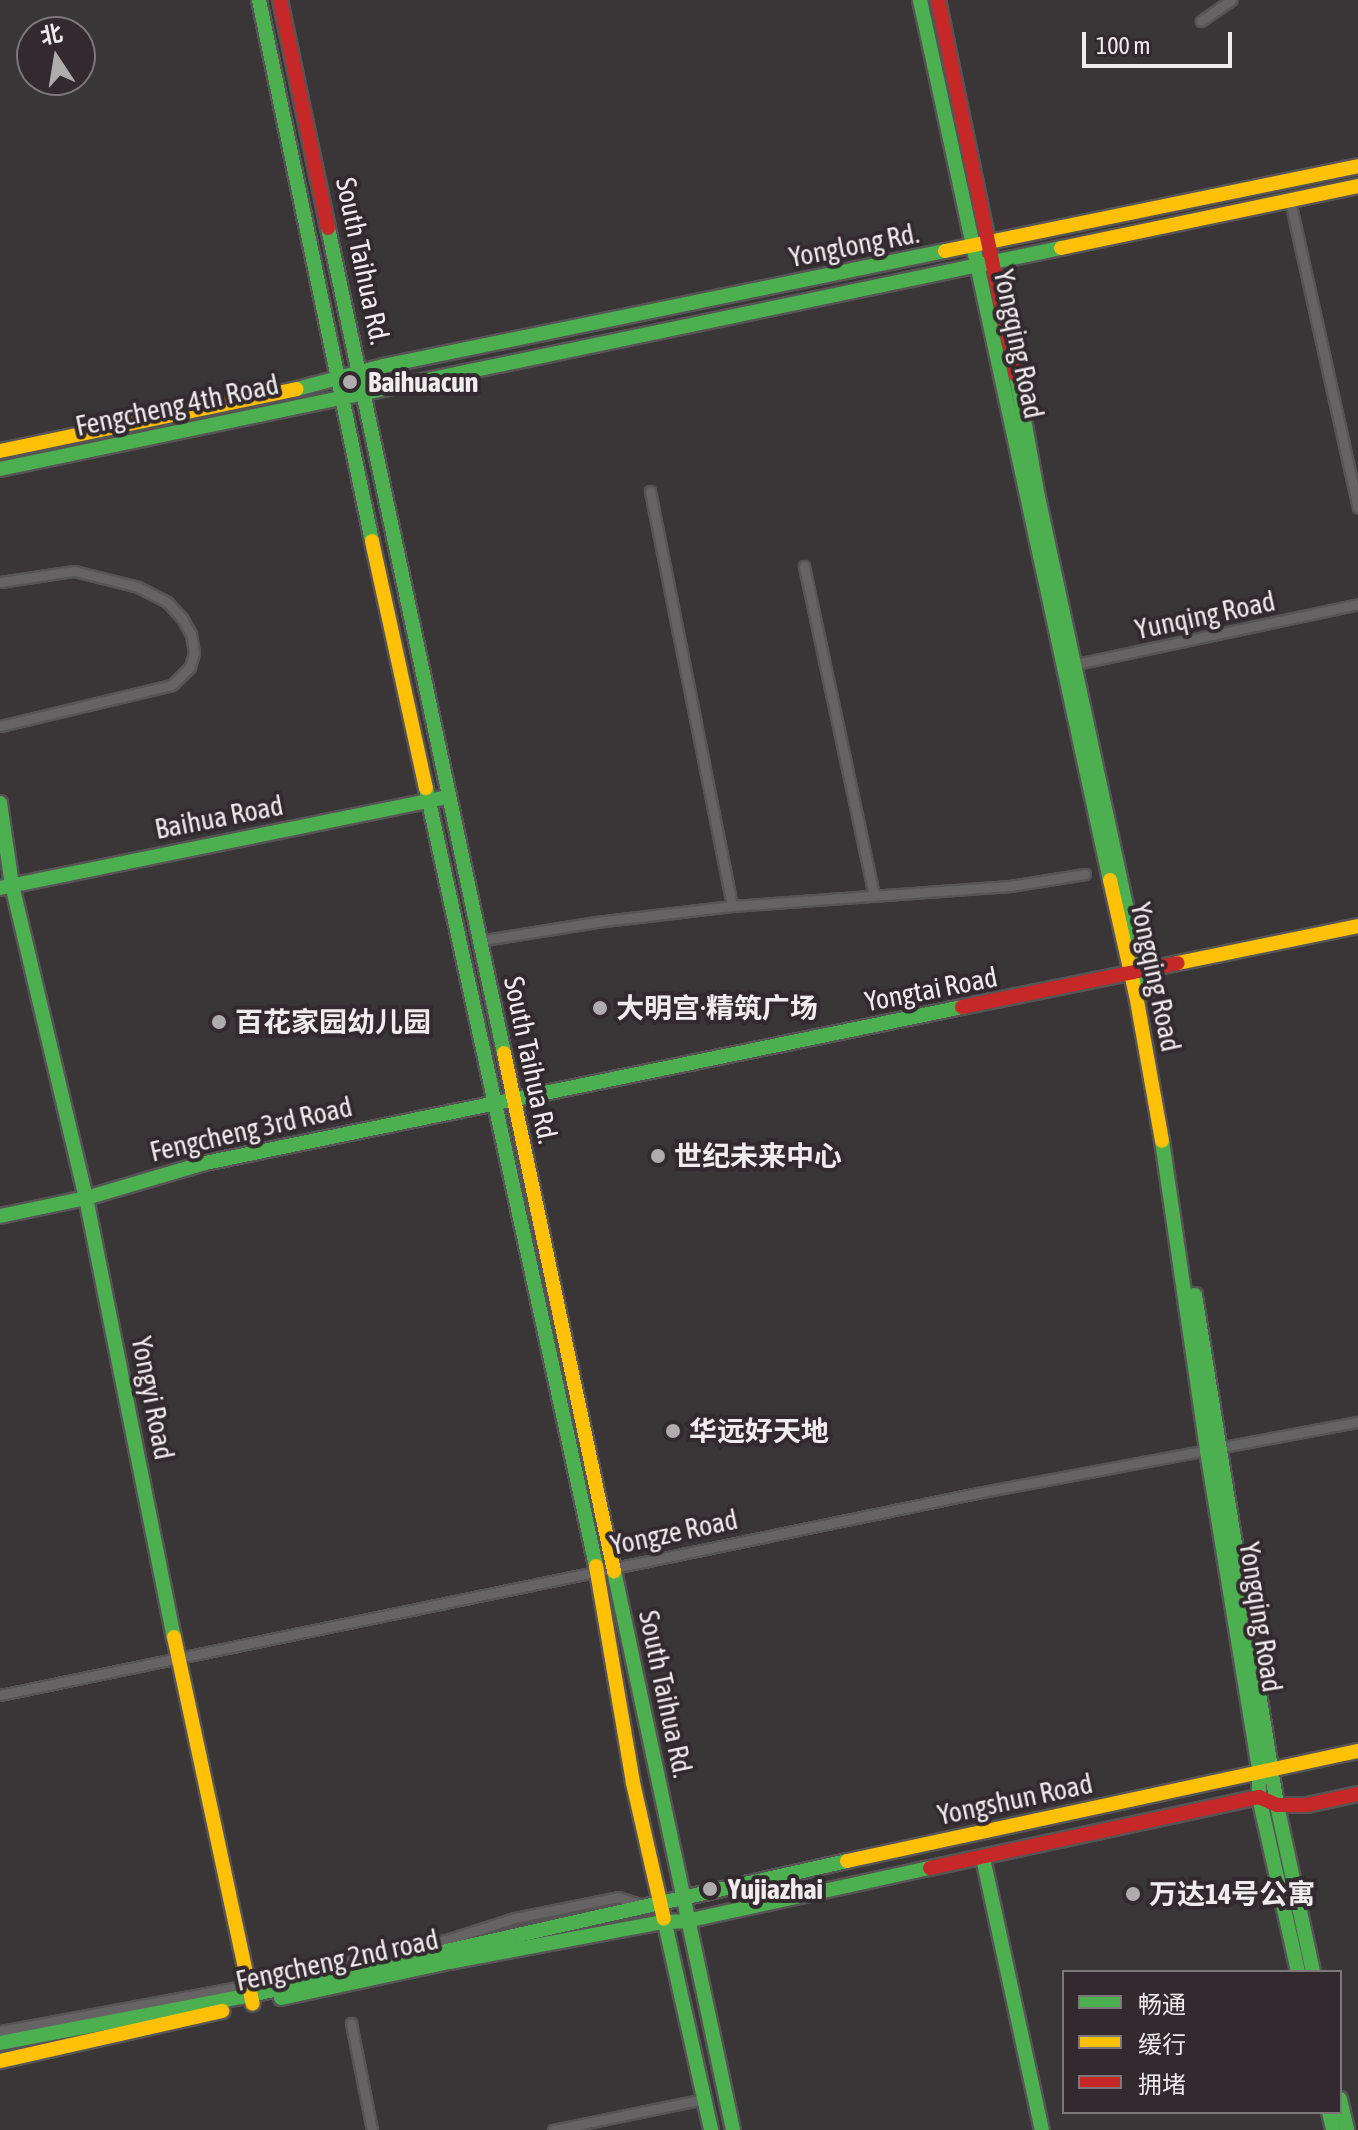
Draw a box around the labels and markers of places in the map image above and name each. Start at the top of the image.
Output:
place label: Baihuacun [368,365,478,399]
marker: Baihuacun [339,371,361,393]
place label: 大明宫·精筑广场 [616,991,818,1025]
marker: 大明宫·精筑广场 [591,999,609,1017]
place label: 百花家园幼儿园 [235,1005,431,1039]
marker: 百花家园幼儿园 [210,1013,228,1031]
place label: 世纪未来中心 [674,1139,842,1173]
marker: 世纪未来中心 [649,1147,667,1165]
place label: 华远好天地 [689,1414,829,1448]
marker: 华远好天地 [664,1422,682,1440]
place label: Yujiazhai [728,1872,823,1906]
place label: 万达14号公寓 [1149,1877,1315,1911]
marker: Yujiazhai [699,1878,721,1900]
marker: 万达14号公寓 [1124,1885,1142,1903]

